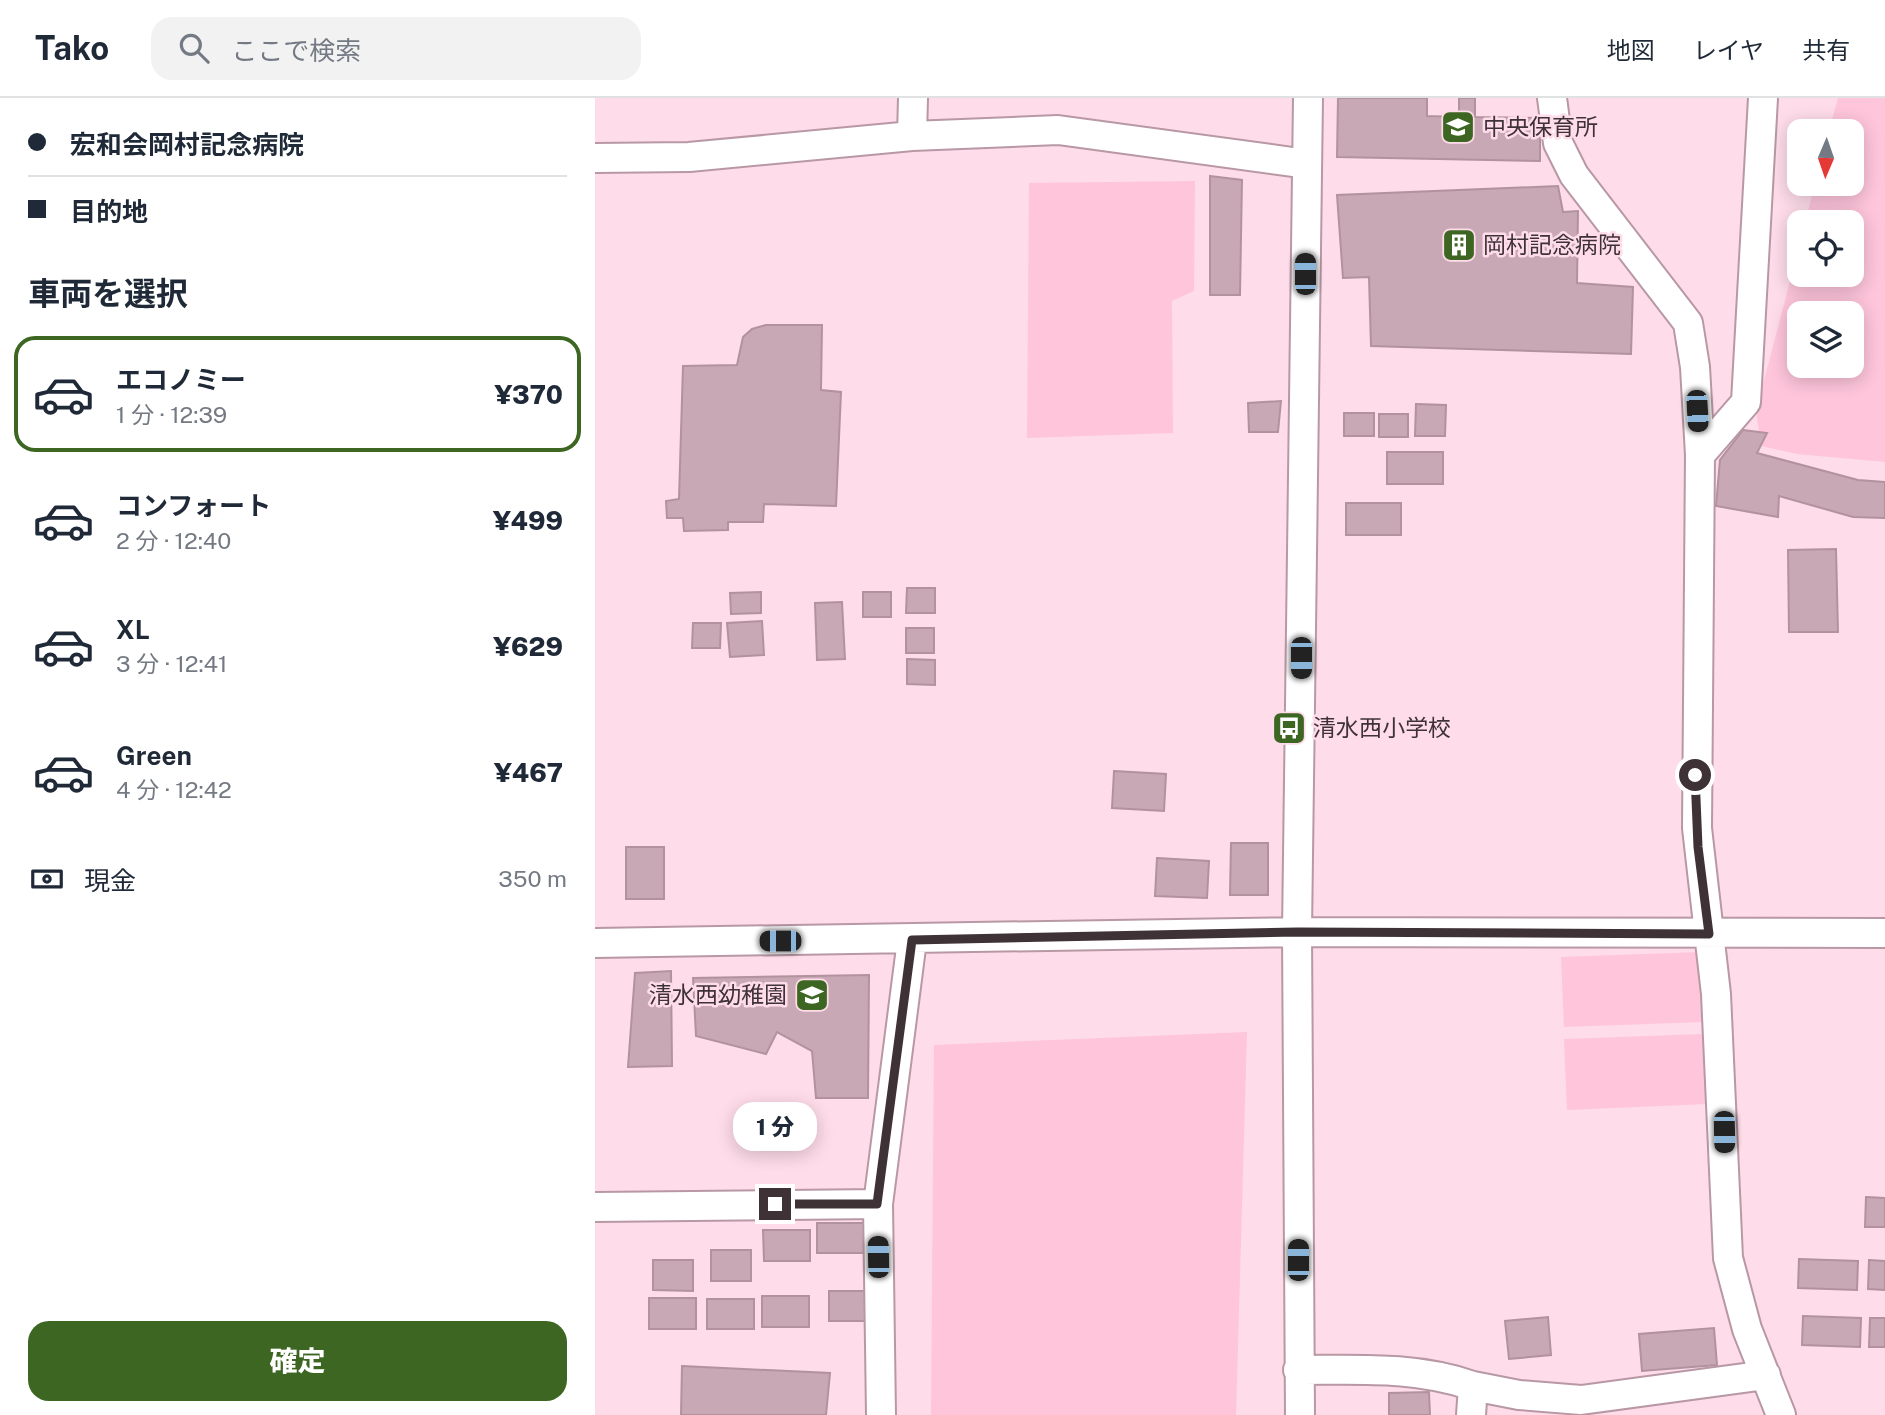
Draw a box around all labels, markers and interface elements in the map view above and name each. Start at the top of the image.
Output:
search box [151,17,641,80]
text: Tako [35,29,109,67]
icon: search [175,29,213,67]
text: ここで検索 [231,35,361,66]
text: 地図 [1607,36,1655,64]
text: レイヤ [1693,36,1764,64]
text: 共有 [1802,36,1850,64]
school or university icon: 中央保育所 [1439,108,1477,146]
place label: 中央保育所 [1483,113,1598,140]
north arrow [1787,119,1864,196]
map controls [1787,119,1864,378]
text: 宏和会岡村記念病院 [70,129,304,160]
text: 目的地 [70,196,148,227]
button: locate [1787,210,1864,287]
building icon: 岡村記念病院 [1440,226,1478,264]
place label: 岡村記念病院 [1483,231,1621,258]
car [1295,253,1316,295]
text: 車両を選択 [28,275,188,312]
button: layers [1787,301,1864,378]
icon: car [32,363,95,426]
text: エコノミー [116,364,246,395]
text: ¥370 [494,379,563,410]
car [1686,389,1709,433]
text: 1 分 · 12:39 [116,401,227,428]
icon: car [32,489,95,552]
text: コンフォート [116,490,271,521]
text: ¥499 [493,505,563,536]
text: 2 分 · 12:40 [116,527,231,554]
text: XL [116,614,150,645]
icon: car [32,615,95,678]
text: ¥629 [493,631,563,662]
car [1291,637,1312,679]
text: 3 分 · 12:41 [116,650,227,677]
bus stop icon: 清水西小学校 [1270,709,1308,747]
place label: 清水西小学校 [1313,714,1451,741]
text: Green [116,740,192,771]
icon: car [32,741,95,804]
text: ¥467 [494,757,563,788]
route start [1679,759,1711,791]
text: 4 分 · 12:42 [116,776,232,803]
icon: cash [28,860,66,898]
text: 現金 [84,865,136,896]
text: 350 m [498,865,567,892]
car [760,931,802,952]
school or university icon: 清水西幼稚園 [793,976,831,1014]
place label: 清水西幼稚園 [649,981,787,1008]
callout: 1 分 [733,1102,817,1152]
car [1714,1111,1735,1153]
text: 1 分 [756,1113,794,1140]
route end [759,1188,791,1220]
car [868,1236,889,1278]
car [1288,1239,1309,1281]
button: 確定 [28,1321,567,1401]

